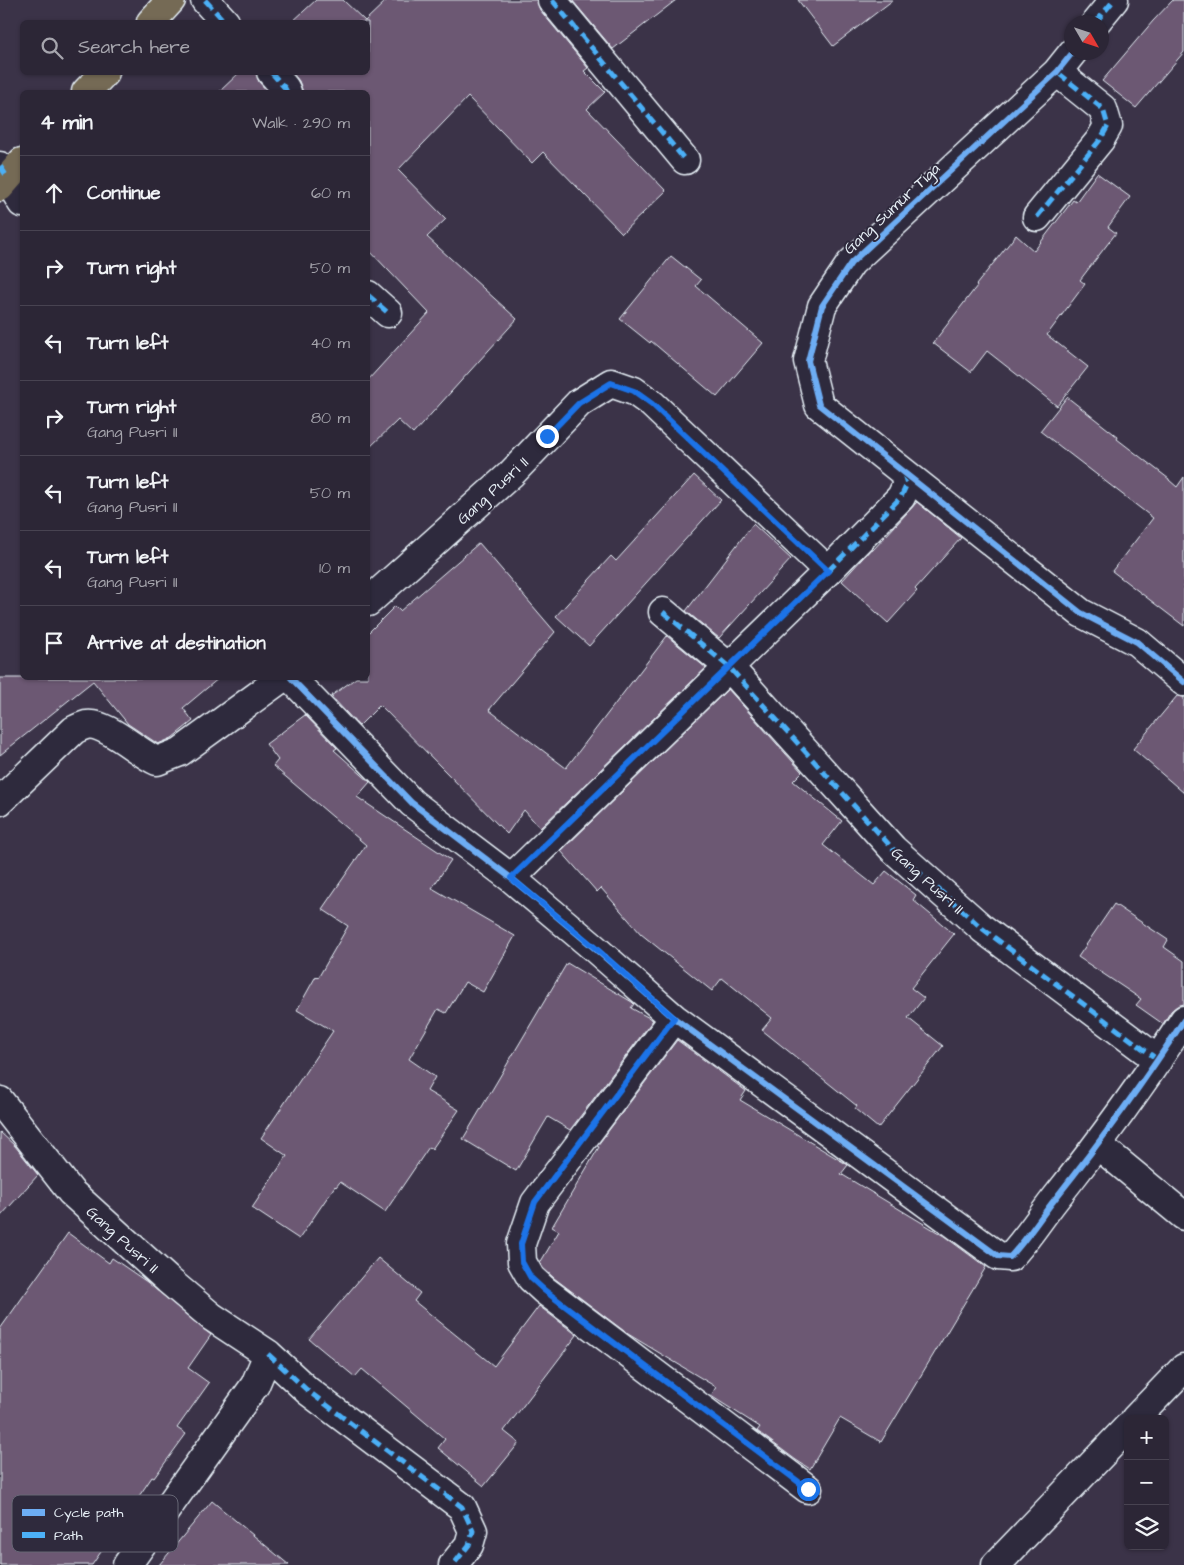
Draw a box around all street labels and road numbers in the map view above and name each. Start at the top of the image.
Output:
street label: Gang Sumur Tiga [839,158,946,260]
street label: Gang Pusri II [452,452,534,530]
street label: Gang Pusri II [886,842,968,920]
street label: Gang Pusri II [81,1201,163,1279]

